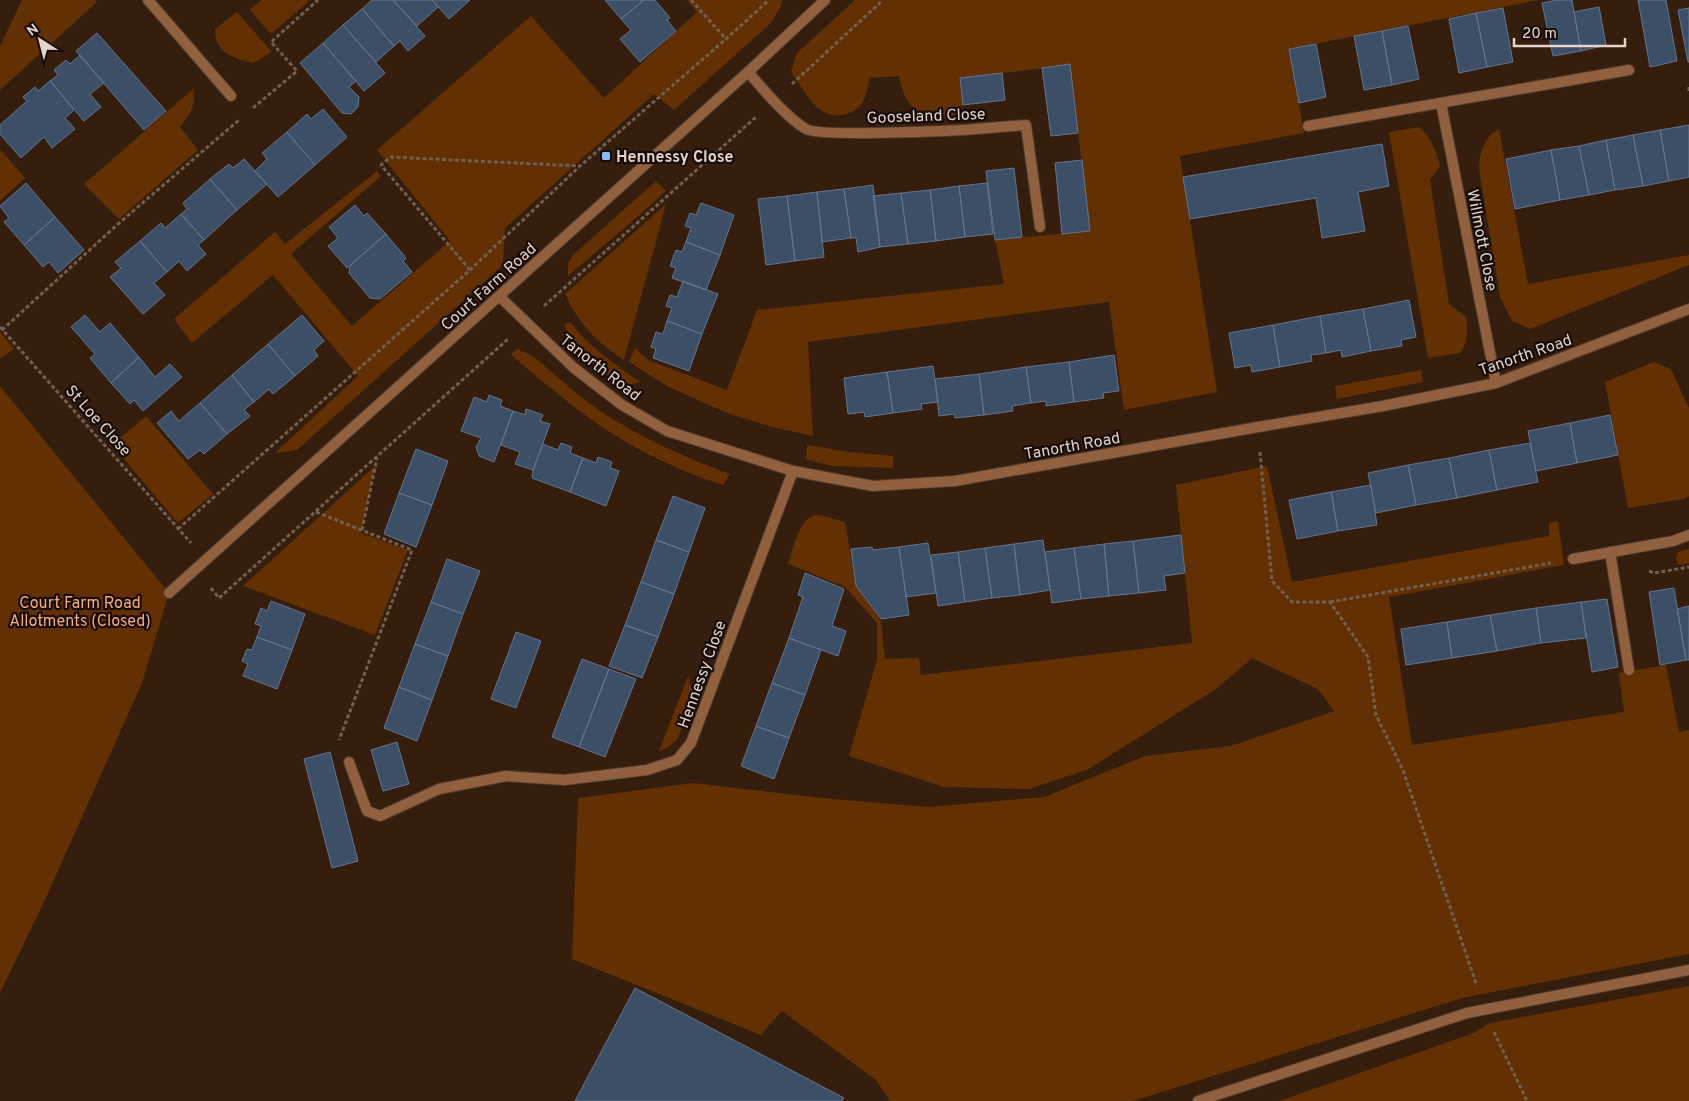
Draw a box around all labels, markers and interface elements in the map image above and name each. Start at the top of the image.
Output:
north arrow [15,15,65,65]
scale bar [1514,15,1625,47]
text: N [24,21,42,41]
text: 20 m [1522,25,1557,44]
street label: Gooseland Close [866,105,986,129]
place label: Hennessy Close [616,148,733,168]
marker: Hennessy Close [600,150,612,162]
street label: Willmott Close [1461,188,1501,293]
street label: Court Farm Road [437,239,541,336]
street label: Tanorth Road [555,331,644,406]
street label: Tanorth Road [1477,331,1575,381]
street label: St Loe Close [60,382,135,461]
street label: Tanorth Road [1023,429,1122,465]
park label: Court Farm Road Allotments (Closed) [9,594,151,632]
street label: Hennessy Close [674,618,732,731]

